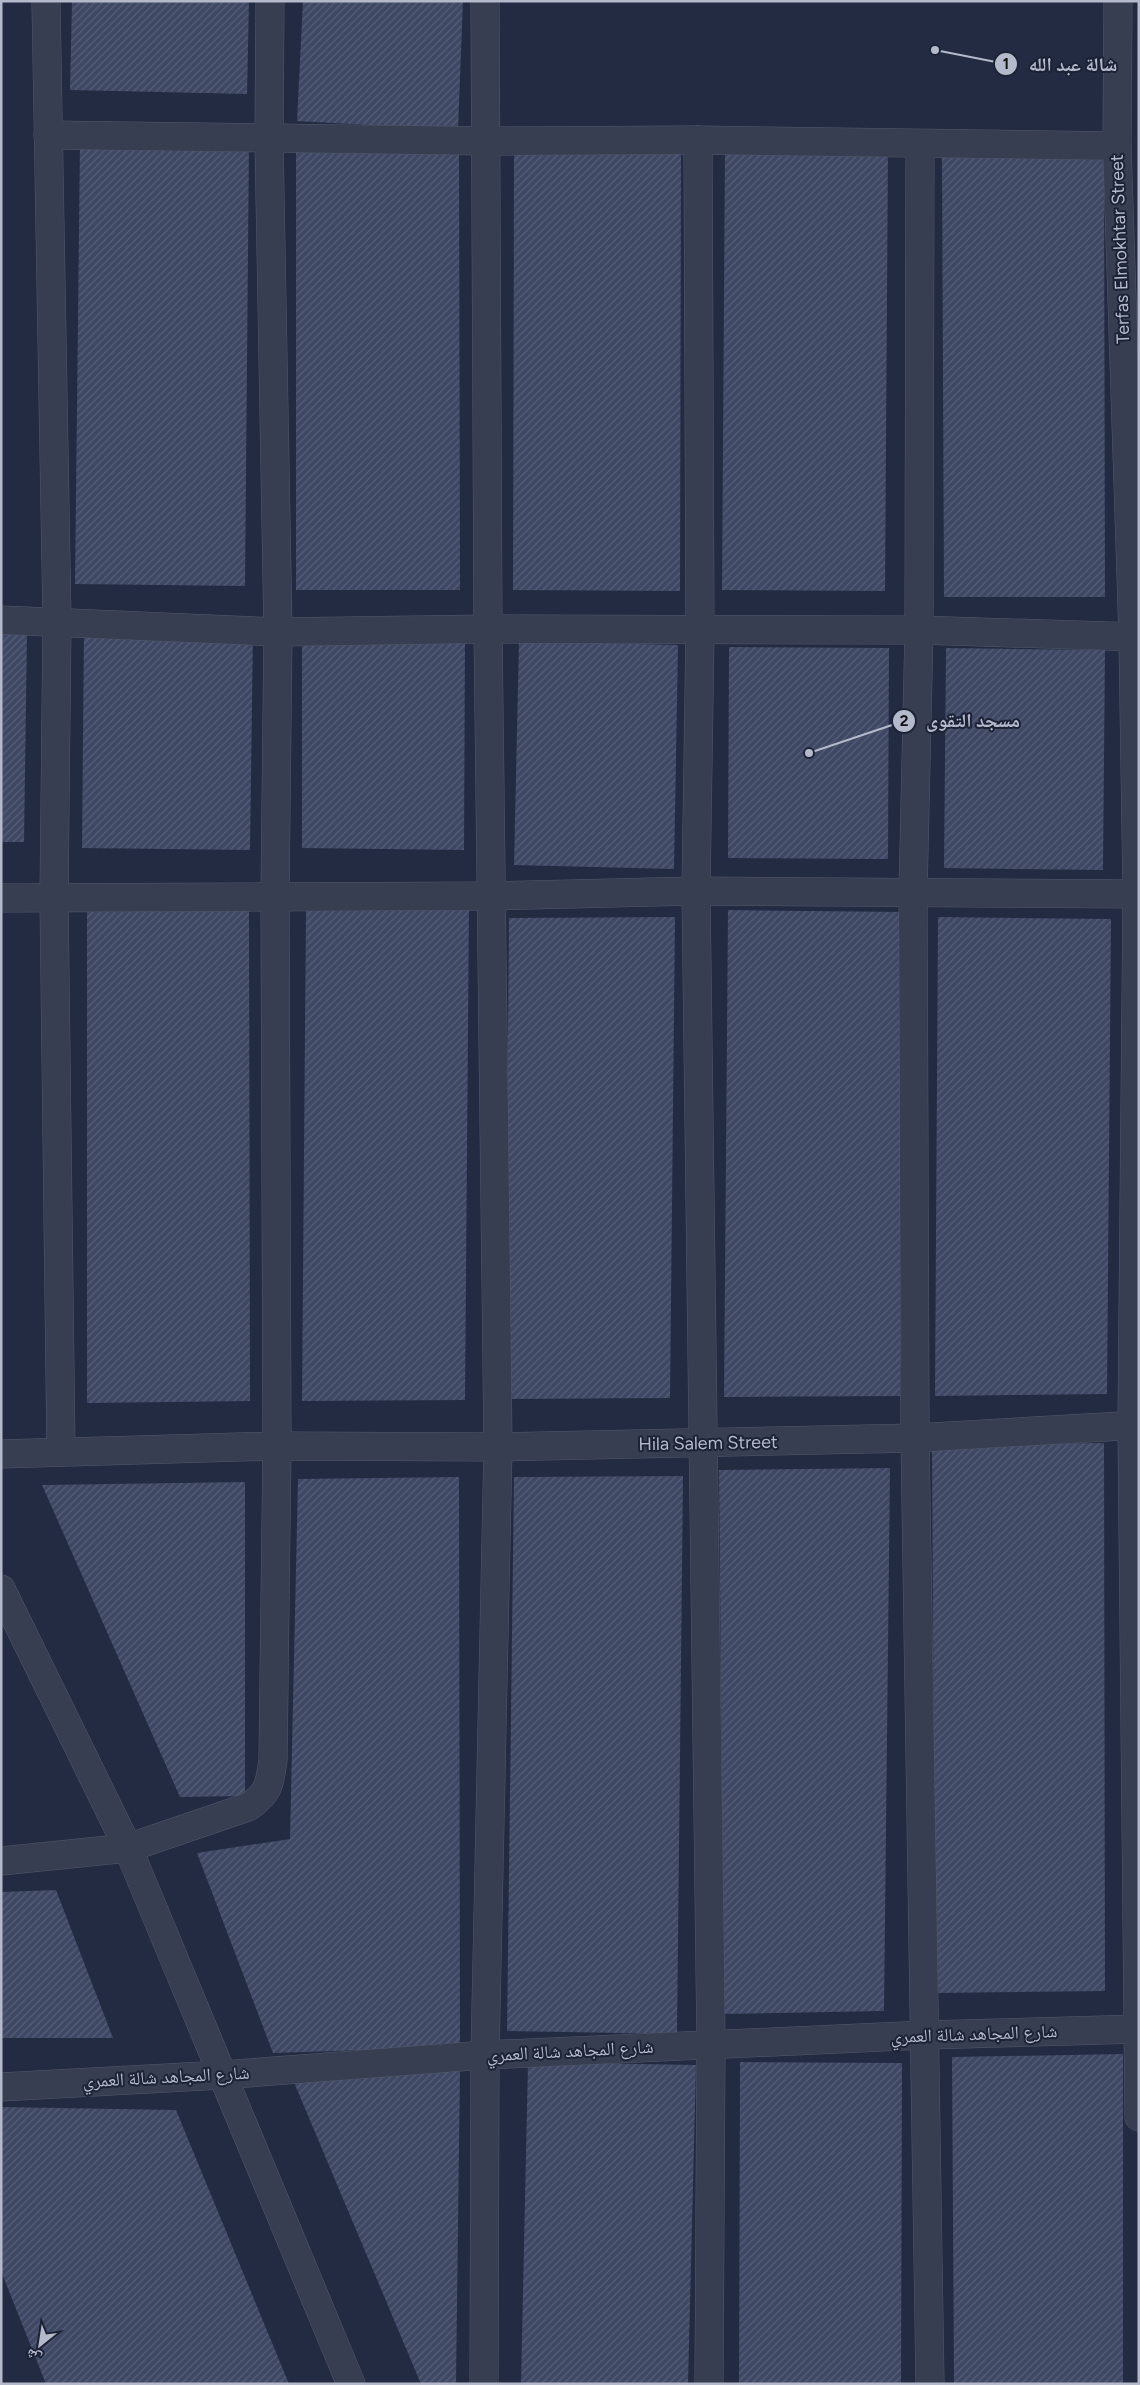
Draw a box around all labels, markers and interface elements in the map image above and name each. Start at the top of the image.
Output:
callout: شالة عبد الله [993,47,1127,81]
text: شالة عبد الله [1029,53,1117,76]
text: 1 [1003,55,1009,73]
street label: Terfas Elmokhtar Street [1106,154,1134,344]
callout: مسجد التقوى [891,704,1030,738]
text: مسجد التقوى [926,709,1020,732]
text: 2 [900,712,909,730]
street label: Hila Salem Street [638,1431,778,1455]
street label: شارع المجاهد شالة العمري [890,2020,1058,2051]
street label: شارع المجاهد شالة العمري [486,2036,654,2070]
street label: شارع المجاهد شالة العمري [82,2062,250,2096]
north arrow [15,2320,65,2370]
text: ش [23,2345,44,2367]

